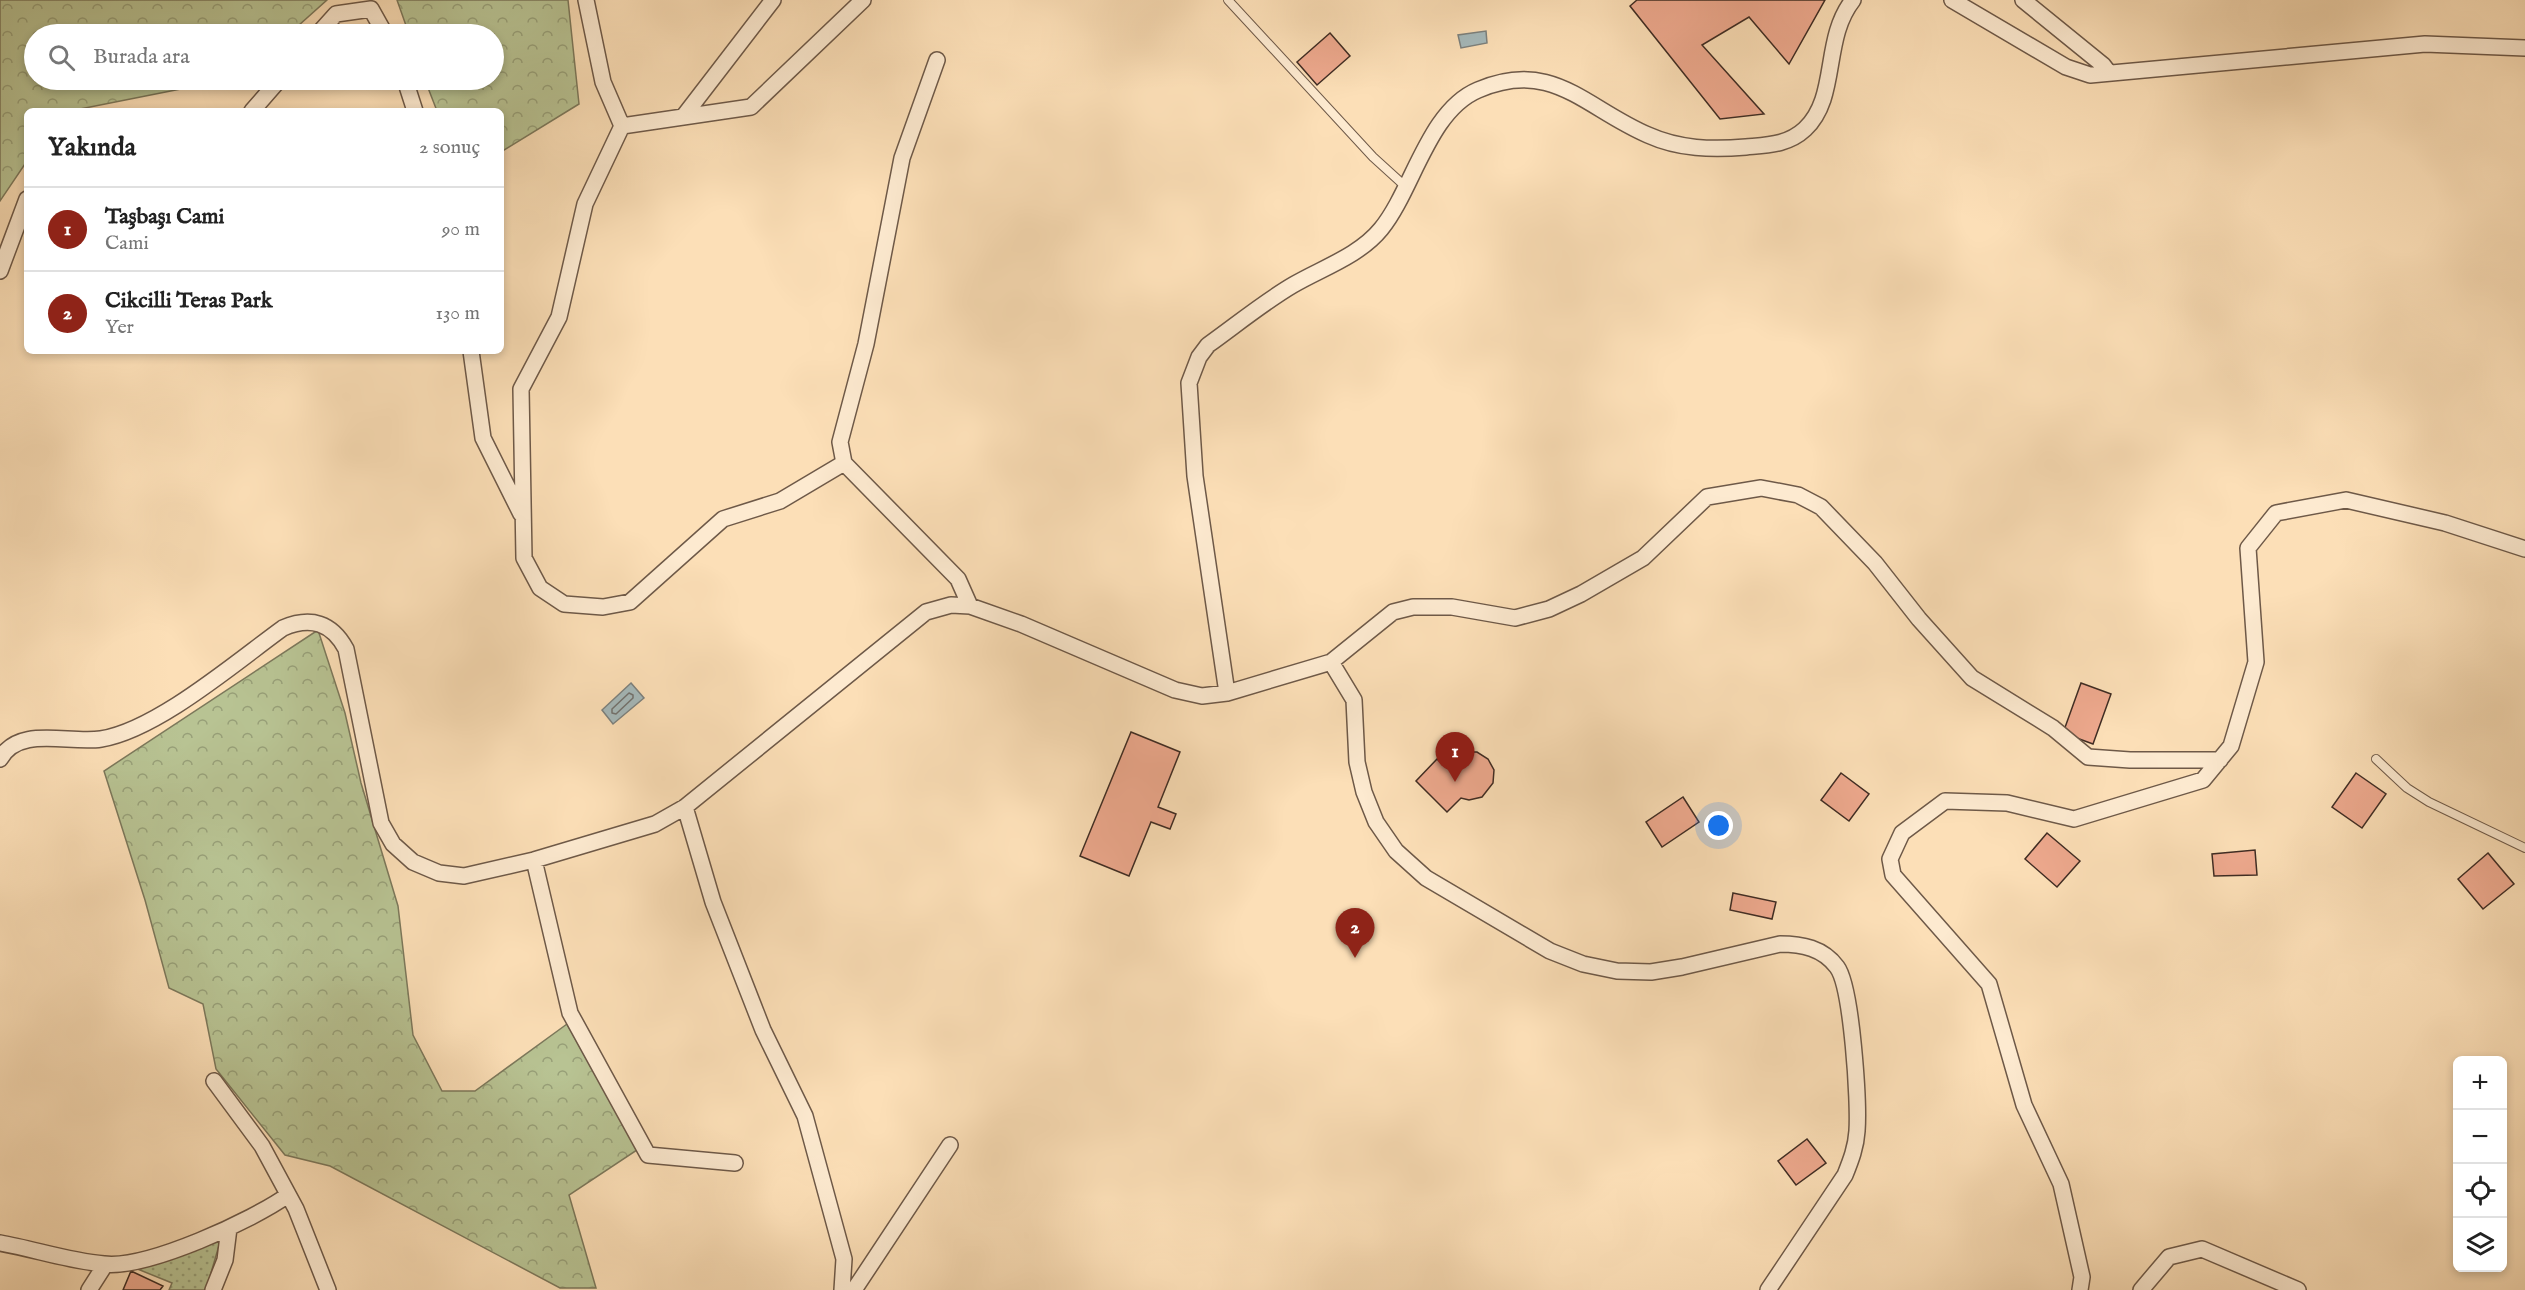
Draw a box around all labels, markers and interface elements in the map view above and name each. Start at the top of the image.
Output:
search box [24,24,504,90]
icon: search [45,41,78,74]
text: Burada ara [93,43,190,71]
text: Yakında [48,131,136,164]
text: 2 sonuç [419,135,480,160]
text: Taşbaşı Cami [105,203,224,231]
text: 1 [64,217,71,242]
text: 90 m [442,217,480,242]
text: Cami [105,231,149,256]
text: Cikcilli Teras Park [105,287,273,315]
text: 2 [63,301,72,326]
text: 130 m [435,301,480,326]
text: Yer [105,315,134,340]
pin: 1 [1436,732,1474,782]
your location [1704,811,1733,840]
pin: 2 [1336,908,1374,958]
map controls [2453,1056,2507,1272]
button: + [2453,1056,2507,1110]
button: − [2453,1110,2507,1164]
button: locate [2453,1164,2507,1218]
button: layers [2453,1218,2507,1272]

